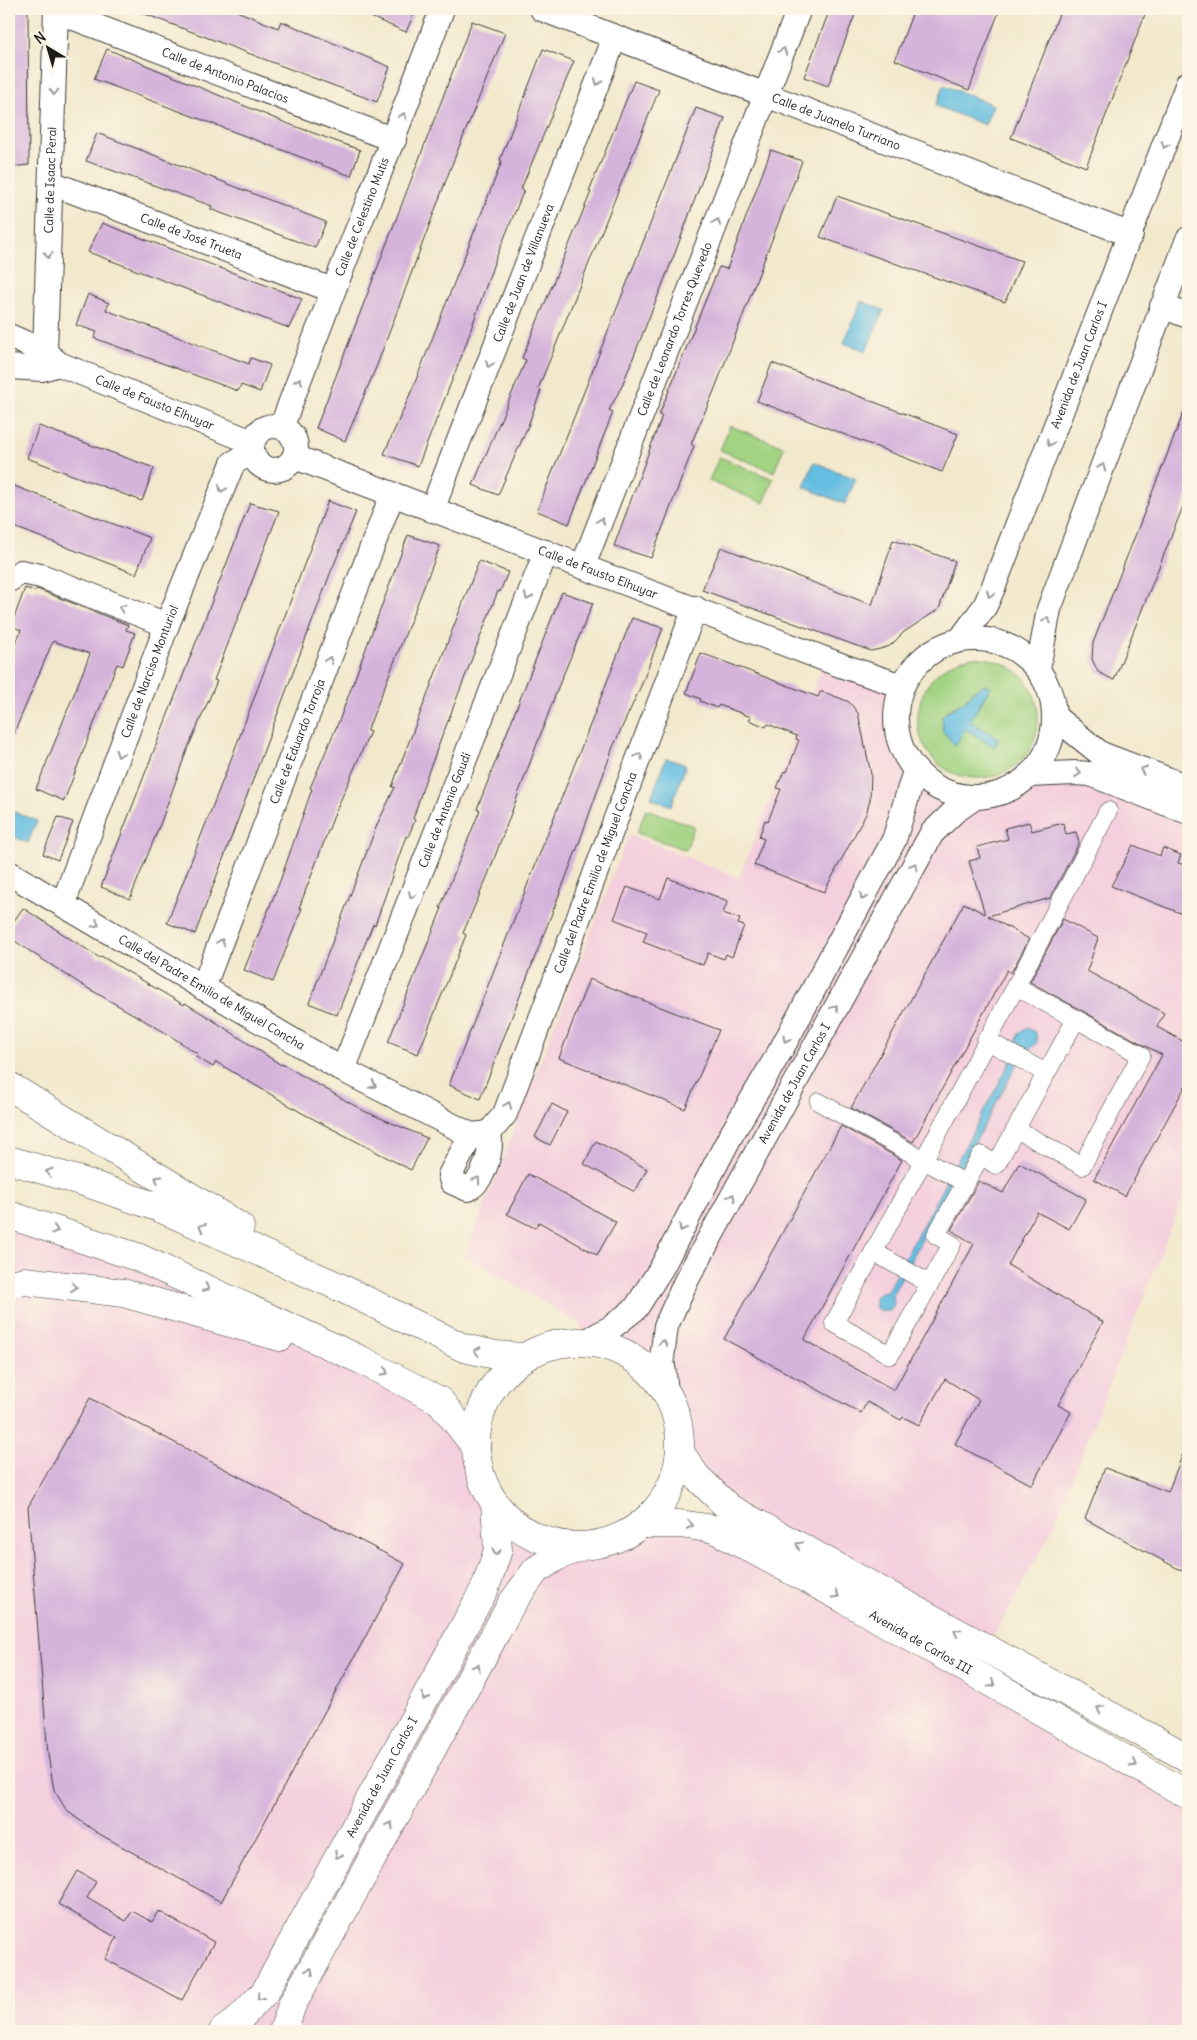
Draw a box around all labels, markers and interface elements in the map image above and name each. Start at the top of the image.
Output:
north arrow [22,22,72,72]
text: N [31,28,49,48]
street label: Calle de Antonio Palacios [160,44,291,106]
one-way arrow [777,47,787,56]
one-way arrow [594,77,604,86]
one-way arrow [48,89,59,97]
street label: Calle de Juanelo Turriano [770,90,903,153]
one-way arrow [397,112,407,120]
street label: Calle de Isaac Peral [41,127,59,234]
one-way arrow [1161,140,1171,148]
street label: Calle de Celestino Mutis [332,155,392,278]
street label: Calle de Juan de Villanueva [490,201,557,344]
street label: Calle de José Trueta [138,210,245,262]
one-way arrow [711,219,721,227]
street label: Calle de Leonardo Torres Quevedo [634,240,715,418]
one-way arrow [43,251,54,259]
street label: Avenida de Juan Carlos I [1047,299,1110,430]
one-way arrow [484,360,494,368]
street label: Calle de Fausto Elhuyar [93,371,217,433]
one-way arrow [293,377,303,385]
one-way arrow [1046,438,1056,447]
one-way arrow [1096,463,1106,472]
one-way arrow [218,484,228,492]
one-way arrow [595,517,605,526]
street label: Calle de Fausto Elhuyar [536,542,660,602]
one-way arrow [986,589,996,598]
one-way arrow [524,592,534,601]
street label: Calle de Narciso Monturiol [118,603,181,740]
one-way arrow [118,604,127,614]
one-way arrow [1041,616,1051,624]
one-way arrow [322,656,333,665]
street label: Calle de Eduardo Torroja [266,676,328,806]
one-way arrow [115,749,125,758]
street label: Calle de Antonio Gaudí [415,750,474,870]
one-way arrow [633,752,643,761]
one-way arrow [1139,766,1147,776]
one-way arrow [1074,768,1082,779]
street label: Calle del Padre Emilio de Miguel Concha [550,770,640,975]
one-way arrow [908,863,918,872]
one-way arrow [407,890,418,899]
one-way arrow [860,891,870,900]
one-way arrow [91,918,100,928]
street label: Calle del Padre Emilio de Miguel Concha [116,931,308,1053]
one-way arrow [215,939,225,947]
one-way arrow [829,1005,839,1014]
street label: Avenida de Juan Carlos I [755,1021,833,1146]
one-way arrow [782,1034,792,1043]
one-way arrow [368,1079,377,1089]
one-way arrow [502,1101,512,1109]
one-way arrow [45,1167,53,1177]
one-way arrow [155,1175,164,1185]
one-way arrow [471,1176,480,1186]
one-way arrow [726,1193,736,1202]
one-way arrow [198,1222,207,1233]
one-way arrow [678,1222,688,1231]
one-way arrow [50,1224,59,1234]
one-way arrow [71,1281,79,1292]
one-way arrow [201,1282,210,1293]
one-way arrow [658,1339,668,1348]
one-way arrow [472,1346,481,1357]
one-way arrow [380,1366,389,1376]
one-way arrow [686,1520,695,1530]
one-way arrow [795,1541,804,1551]
one-way arrow [491,1547,501,1556]
one-way arrow [831,1589,840,1599]
street label: Avenida de Carlos III [867,1607,975,1677]
one-way arrow [953,1628,962,1638]
one-way arrow [470,1663,480,1672]
one-way arrow [987,1678,996,1688]
one-way arrow [422,1692,432,1701]
one-way arrow [1096,1705,1105,1715]
street label: Avenida de Juan Carlos I [343,1714,420,1840]
one-way arrow [1128,1757,1137,1767]
one-way arrow [383,1821,393,1830]
one-way arrow [335,1849,345,1858]
one-way arrow [304,1967,314,1976]
one-way arrow [257,1991,266,2000]

